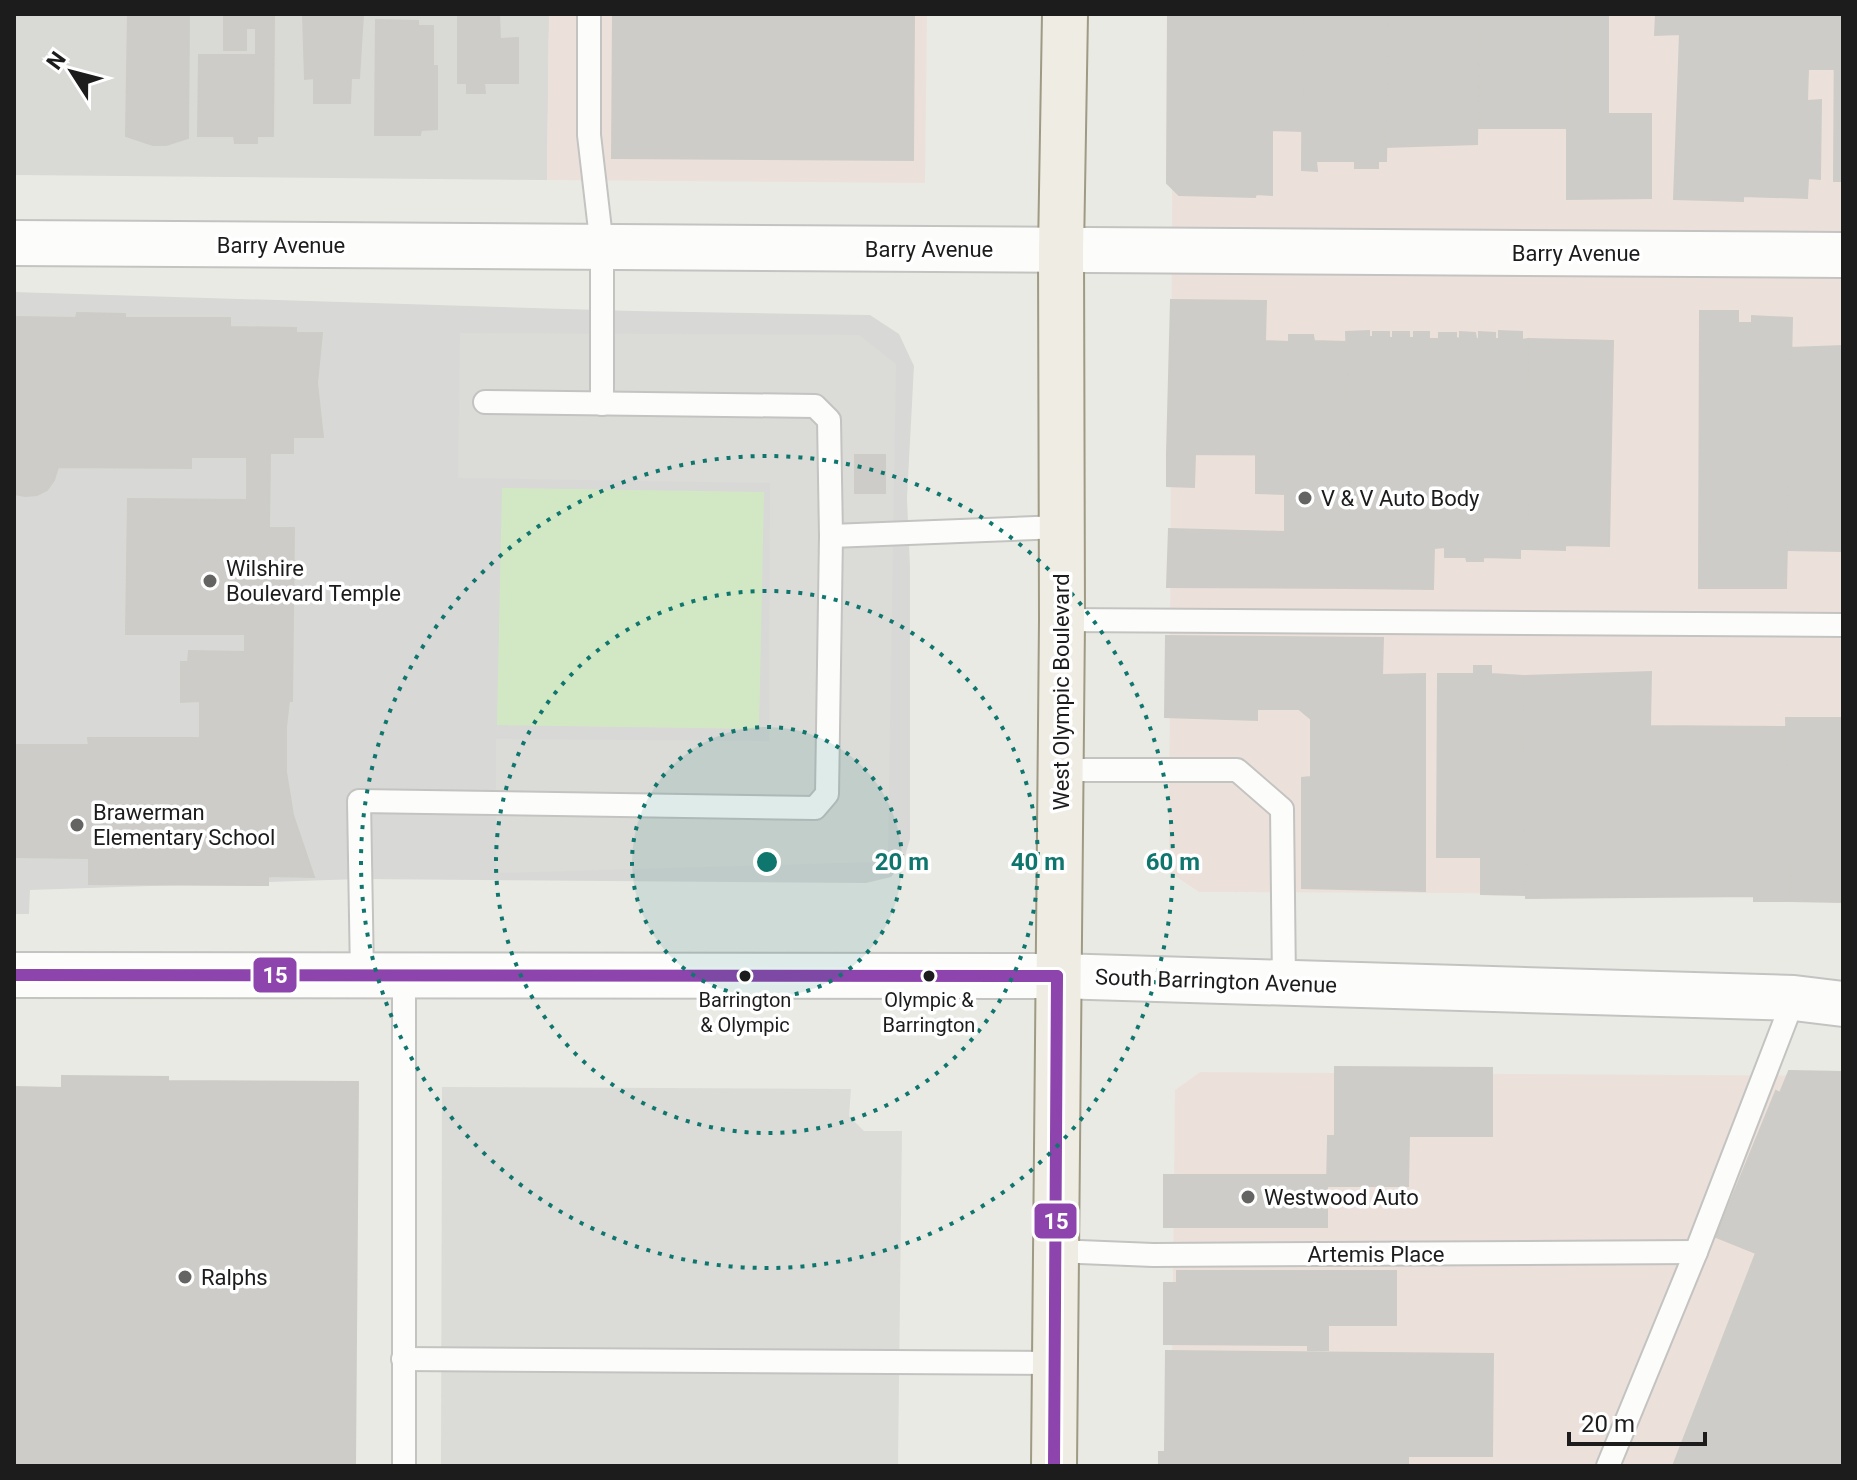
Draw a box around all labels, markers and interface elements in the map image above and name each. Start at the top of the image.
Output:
north arrow [32,32,112,112]
text: N [42,47,71,74]
street label: Barry Avenue [217,233,345,258]
street label: Barry Avenue [865,237,993,262]
street label: Barry Avenue [1512,241,1640,266]
place label: V & V Auto Body [1321,486,1480,511]
marker: V & V Auto Body [1296,489,1314,507]
place label: Wilshire Boulevard Temple [226,556,401,606]
marker: Wilshire Boulevard Temple [201,572,219,590]
street label: West Olympic Boulevard [1049,573,1074,811]
place label: Brawerman Elementary School [93,800,275,850]
marker: Brawerman Elementary School [68,816,86,834]
centre of rings [753,848,781,876]
text: 20 m [875,848,929,876]
text: 40 m [1011,848,1065,876]
text: 60 m [1146,848,1200,876]
line badge: 15 [252,956,298,994]
text: 15 [262,963,288,988]
street label: South Barrington Avenue [1095,964,1337,998]
marker: Barrington & Olympic [737,968,753,984]
marker: Olympic & Barrington [921,968,937,984]
place label: Barrington & Olympic [699,988,791,1037]
place label: Olympic & Barrington [883,988,975,1037]
place label: Westwood Auto [1264,1185,1419,1210]
marker: Westwood Auto [1239,1188,1257,1206]
line badge: 15 [1033,1202,1078,1240]
text: 15 [1043,1209,1069,1234]
street label: Artemis Place [1307,1242,1445,1267]
place label: Ralphs [201,1265,268,1290]
marker: Ralphs [176,1268,194,1286]
scale bar [1569,1396,1705,1446]
text: 20 m [1581,1410,1635,1438]

